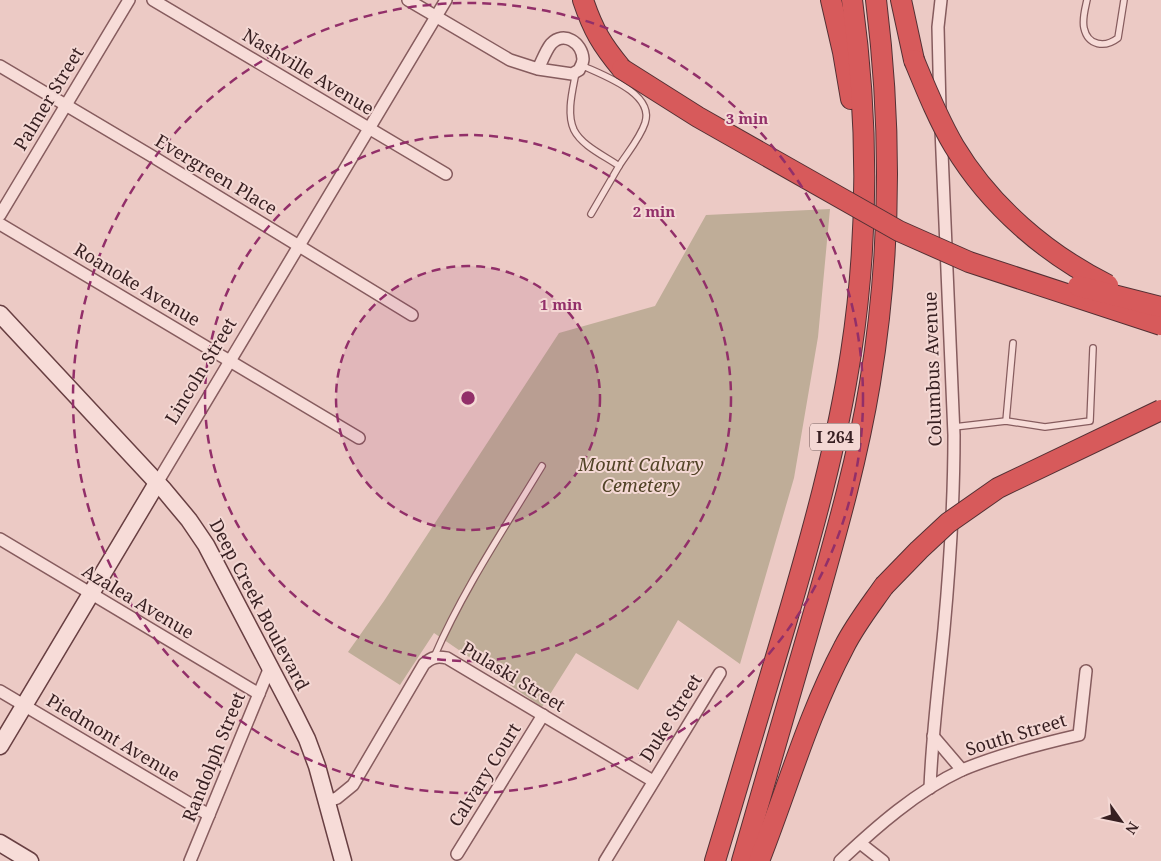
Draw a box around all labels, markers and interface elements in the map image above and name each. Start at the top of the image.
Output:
street label: Nashville Avenue [238,22,379,120]
street label: Palmer Street [8,42,88,155]
text: 3 min [726,108,768,128]
street label: Evergreen Place [151,128,282,220]
text: 2 min [633,201,675,221]
street label: Roanoke Avenue [70,237,205,331]
street label: Columbus Avenue [917,291,947,447]
text: 1 min [540,294,582,314]
street label: Lincoln Street [159,313,241,428]
centre of rings [459,389,477,407]
road number: I 264 [810,424,860,451]
park label: Mount Calvary Cemetery [577,452,704,497]
street label: Deep Creek Boulevard [204,515,315,694]
street label: Azalea Avenue [78,558,199,644]
street label: Pulaski Street [457,636,570,717]
street label: Duke Street [634,669,707,766]
street label: Piedmont Avenue [42,688,185,786]
street label: Randolph Street [176,688,250,825]
street label: South Street [962,707,1069,761]
street label: Calvary Court [443,718,526,831]
north arrow [1096,796,1146,846]
text: N [1121,819,1143,838]

